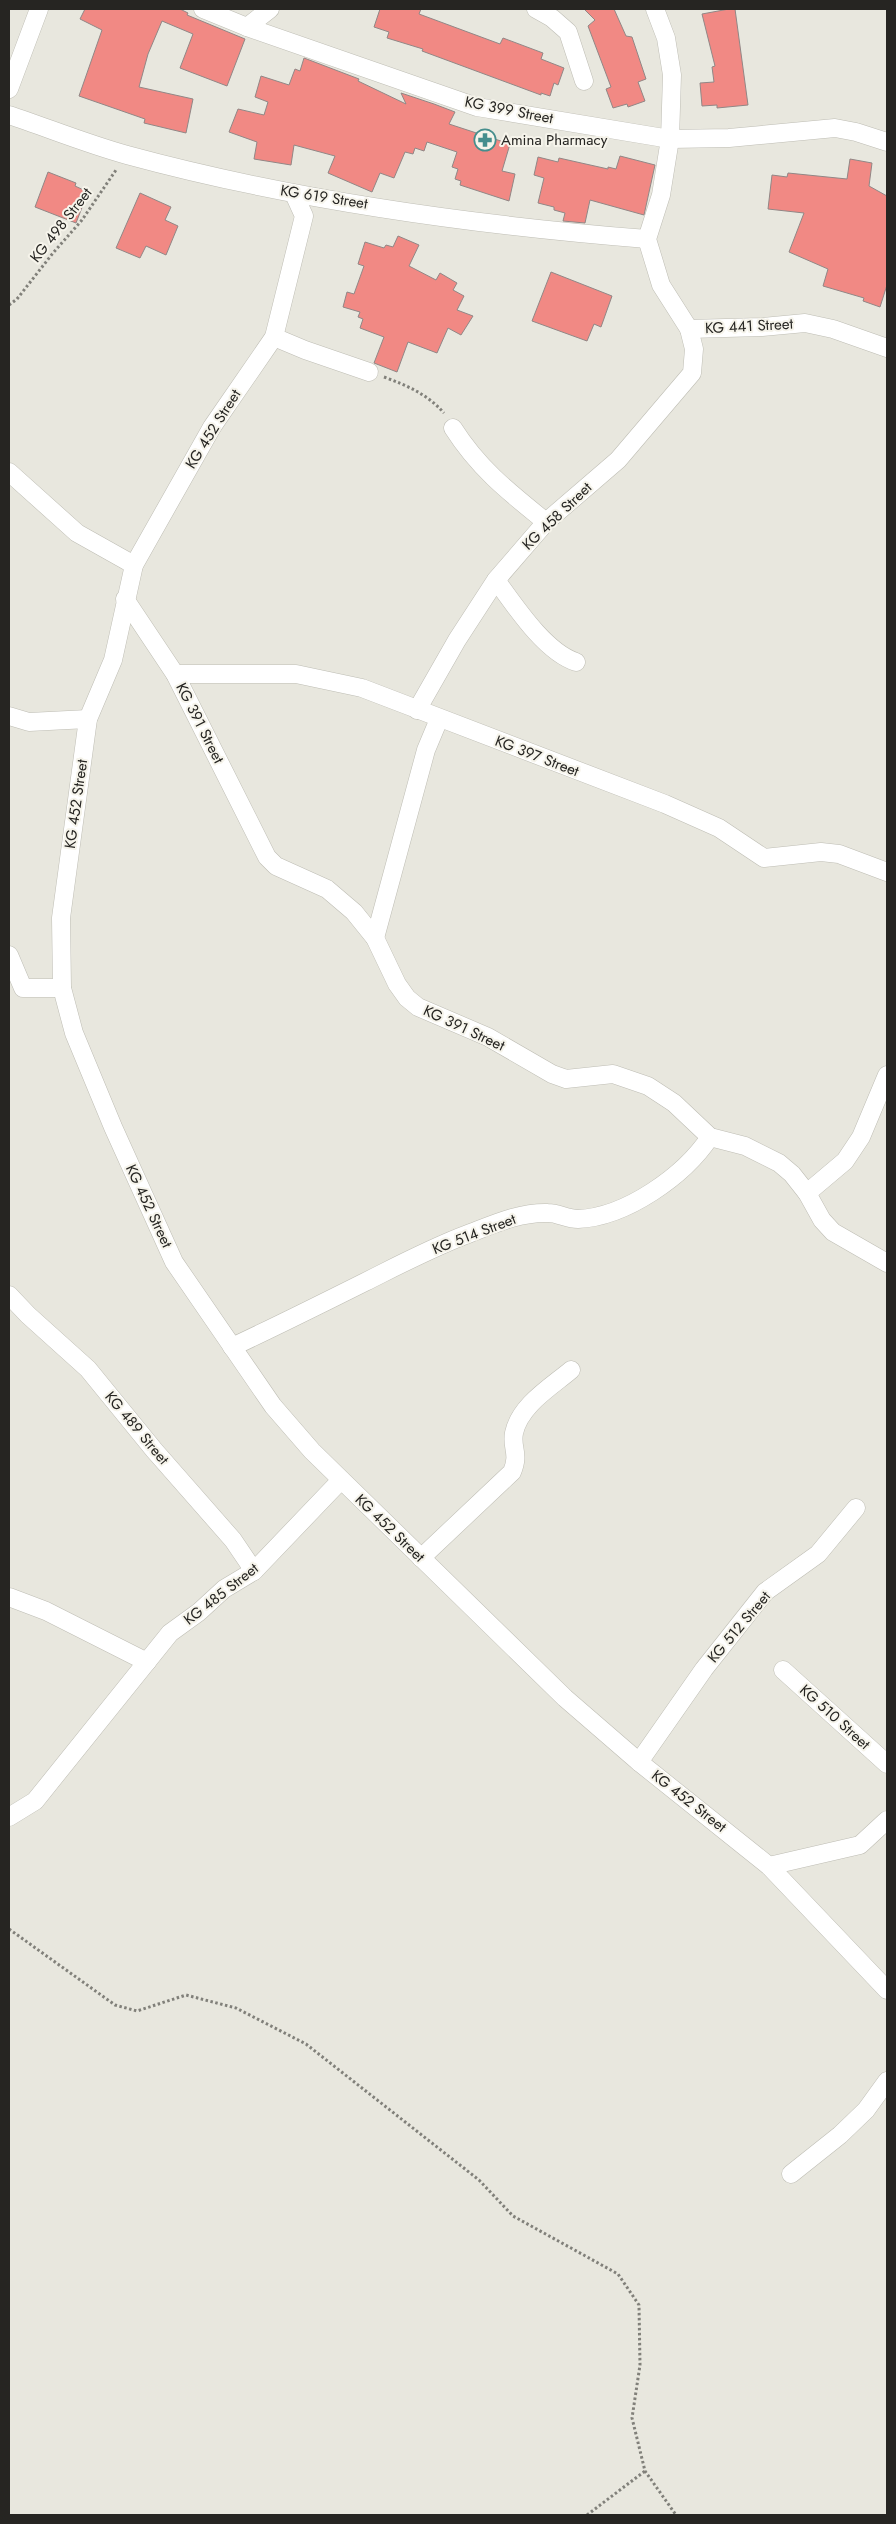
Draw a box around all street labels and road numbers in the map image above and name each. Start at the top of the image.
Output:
street label: KG 399 Street [463,91,555,129]
street label: KG 619 Street [279,179,370,215]
street label: KG 498 Street [25,183,98,267]
street label: KG 441 Street [704,313,794,339]
street label: KG 452 Street [180,385,246,473]
street label: KG 458 Street [517,477,597,555]
street label: KG 391 Street [170,679,230,767]
street label: KG 397 Street [492,730,583,782]
street label: KG 452 Street [59,758,93,850]
street label: KG 391 Street [420,999,509,1057]
street label: KG 452 Street [120,1161,178,1252]
street label: KG 514 Street [429,1208,519,1260]
street label: KG 489 Street [100,1387,175,1470]
street label: KG 452 Street [350,1489,430,1567]
street label: KG 485 Street [179,1558,263,1630]
street label: KG 512 Street [702,1586,776,1668]
street label: KG 510 Street [795,1679,875,1755]
street label: KG 452 Street [647,1765,731,1838]

